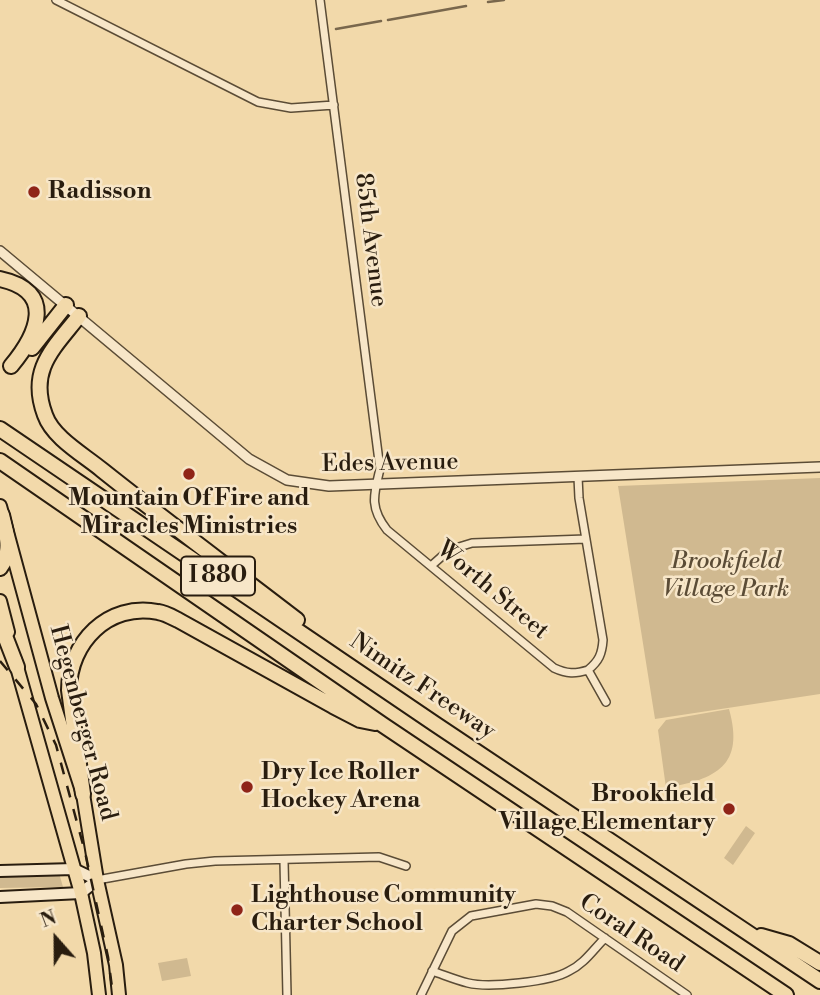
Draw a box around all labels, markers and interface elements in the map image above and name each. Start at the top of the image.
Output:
street label: 85th Avenue [347,171,393,309]
place label: Radisson [48,178,151,206]
marker: Radisson [26,184,42,200]
street label: Edes Avenue [321,448,459,480]
marker: Mountain Of Fire and Miracles Ministries [181,466,197,482]
place label: Mountain Of Fire and Miracles Ministries [68,485,310,541]
street label: Worth Street [430,536,554,646]
park label: Brookfield Village Park [663,548,789,604]
road number: I 880 [181,556,255,596]
street label: Hegenberger Road [42,622,122,824]
street label: Nimitz Freeway [344,628,500,746]
place label: Dry Ice Roller Hockey Arena [261,759,420,815]
marker: Dry Ice Roller Hockey Arena [239,779,255,795]
place label: Brookfield Village Elementary [499,781,715,837]
marker: Brookfield Village Elementary [721,801,737,817]
place label: Lighthouse Community Charter School [251,882,516,938]
street label: Coral Road [573,888,689,980]
marker: Lighthouse Community Charter School [229,902,245,918]
north arrow [21,904,91,974]
text: N [37,905,60,933]

